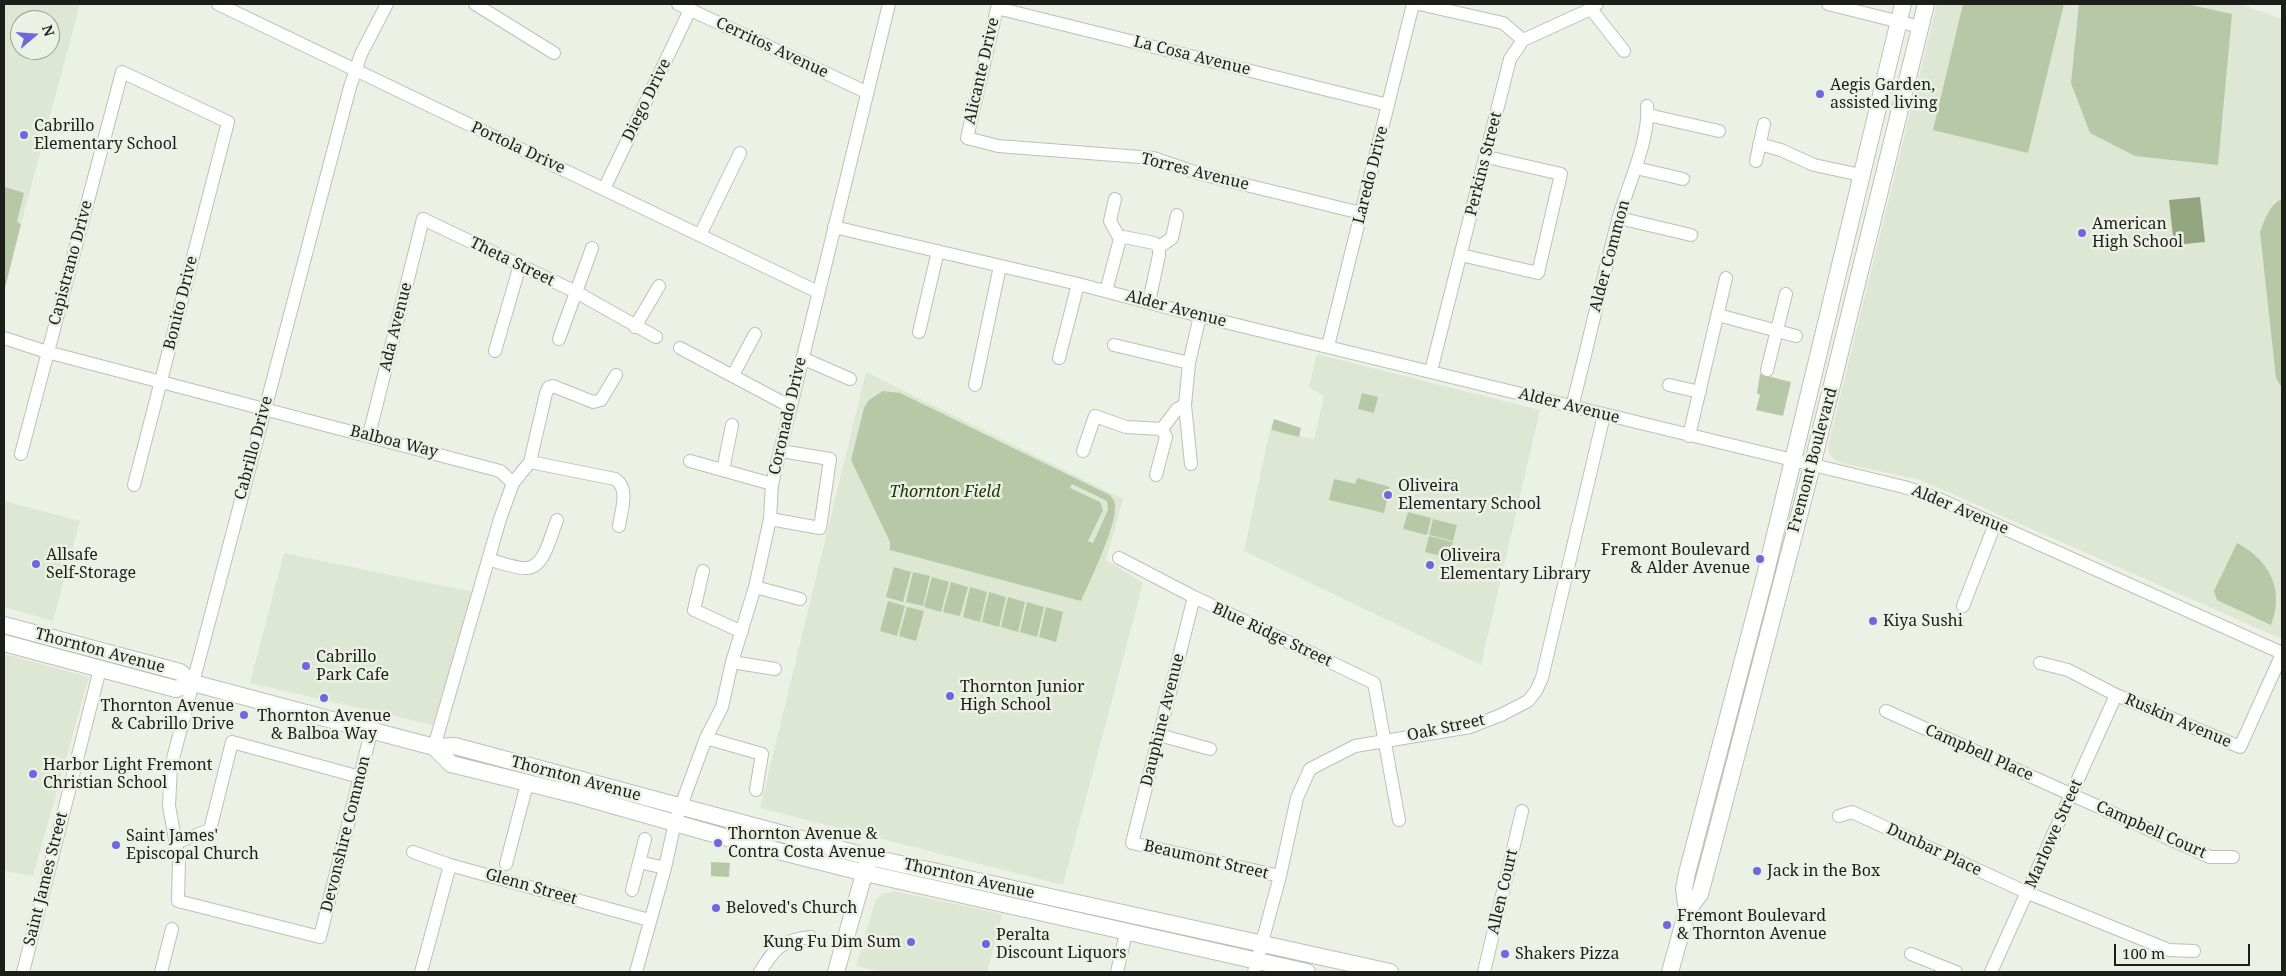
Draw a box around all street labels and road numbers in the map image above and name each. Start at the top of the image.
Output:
street label: Cerritos Avenue [713,14,831,82]
street label: Alicante Drive [960,16,1004,126]
street label: La Cosa Avenue [1132,32,1252,80]
street label: Diego Drive [619,56,675,144]
street label: Perkins Street [1462,110,1506,218]
street label: Portola Drive [468,118,568,178]
street label: Laredo Drive [1350,124,1392,226]
street label: Torres Avenue [1139,149,1251,195]
street label: Capistrano Drive [45,198,97,328]
street label: Alder Common [1586,198,1634,314]
street label: Theta Street [466,233,558,291]
street label: Bonito Drive [160,254,202,352]
street label: Ada Avenue [376,280,416,374]
street label: Alder Avenue [1124,286,1228,332]
street label: Coronado Drive [765,355,811,477]
street label: Alder Avenue [1516,384,1622,428]
street label: Fremont Boulevard [1784,386,1842,534]
street label: Cabrillo Drive [231,394,277,502]
street label: Balboa Way [348,422,440,462]
street label: Alder Avenue [1909,481,2011,539]
street label: Blue Ridge Street [1209,599,1335,671]
street label: Thornton Avenue [33,624,167,678]
street label: Dauphine Avenue [1137,652,1189,788]
street label: Ruskin Avenue [2122,690,2234,752]
street label: Oak Street [1405,710,1487,746]
street label: Campbell Place [1922,721,2036,785]
street label: Thornton Avenue [509,752,643,806]
street label: Devonshire Common [317,754,375,914]
street label: Marlowe Street [2021,777,2087,891]
street label: Campbell Court [2093,797,2209,863]
street label: Saint James Street [20,810,72,948]
street label: Dunbar Place [1883,820,1985,880]
street label: Beaumont Street [1142,836,1270,884]
street label: Allen Court [1484,848,1522,936]
street label: Thornton Avenue [902,855,1036,903]
street label: Glenn Street [483,865,579,909]

